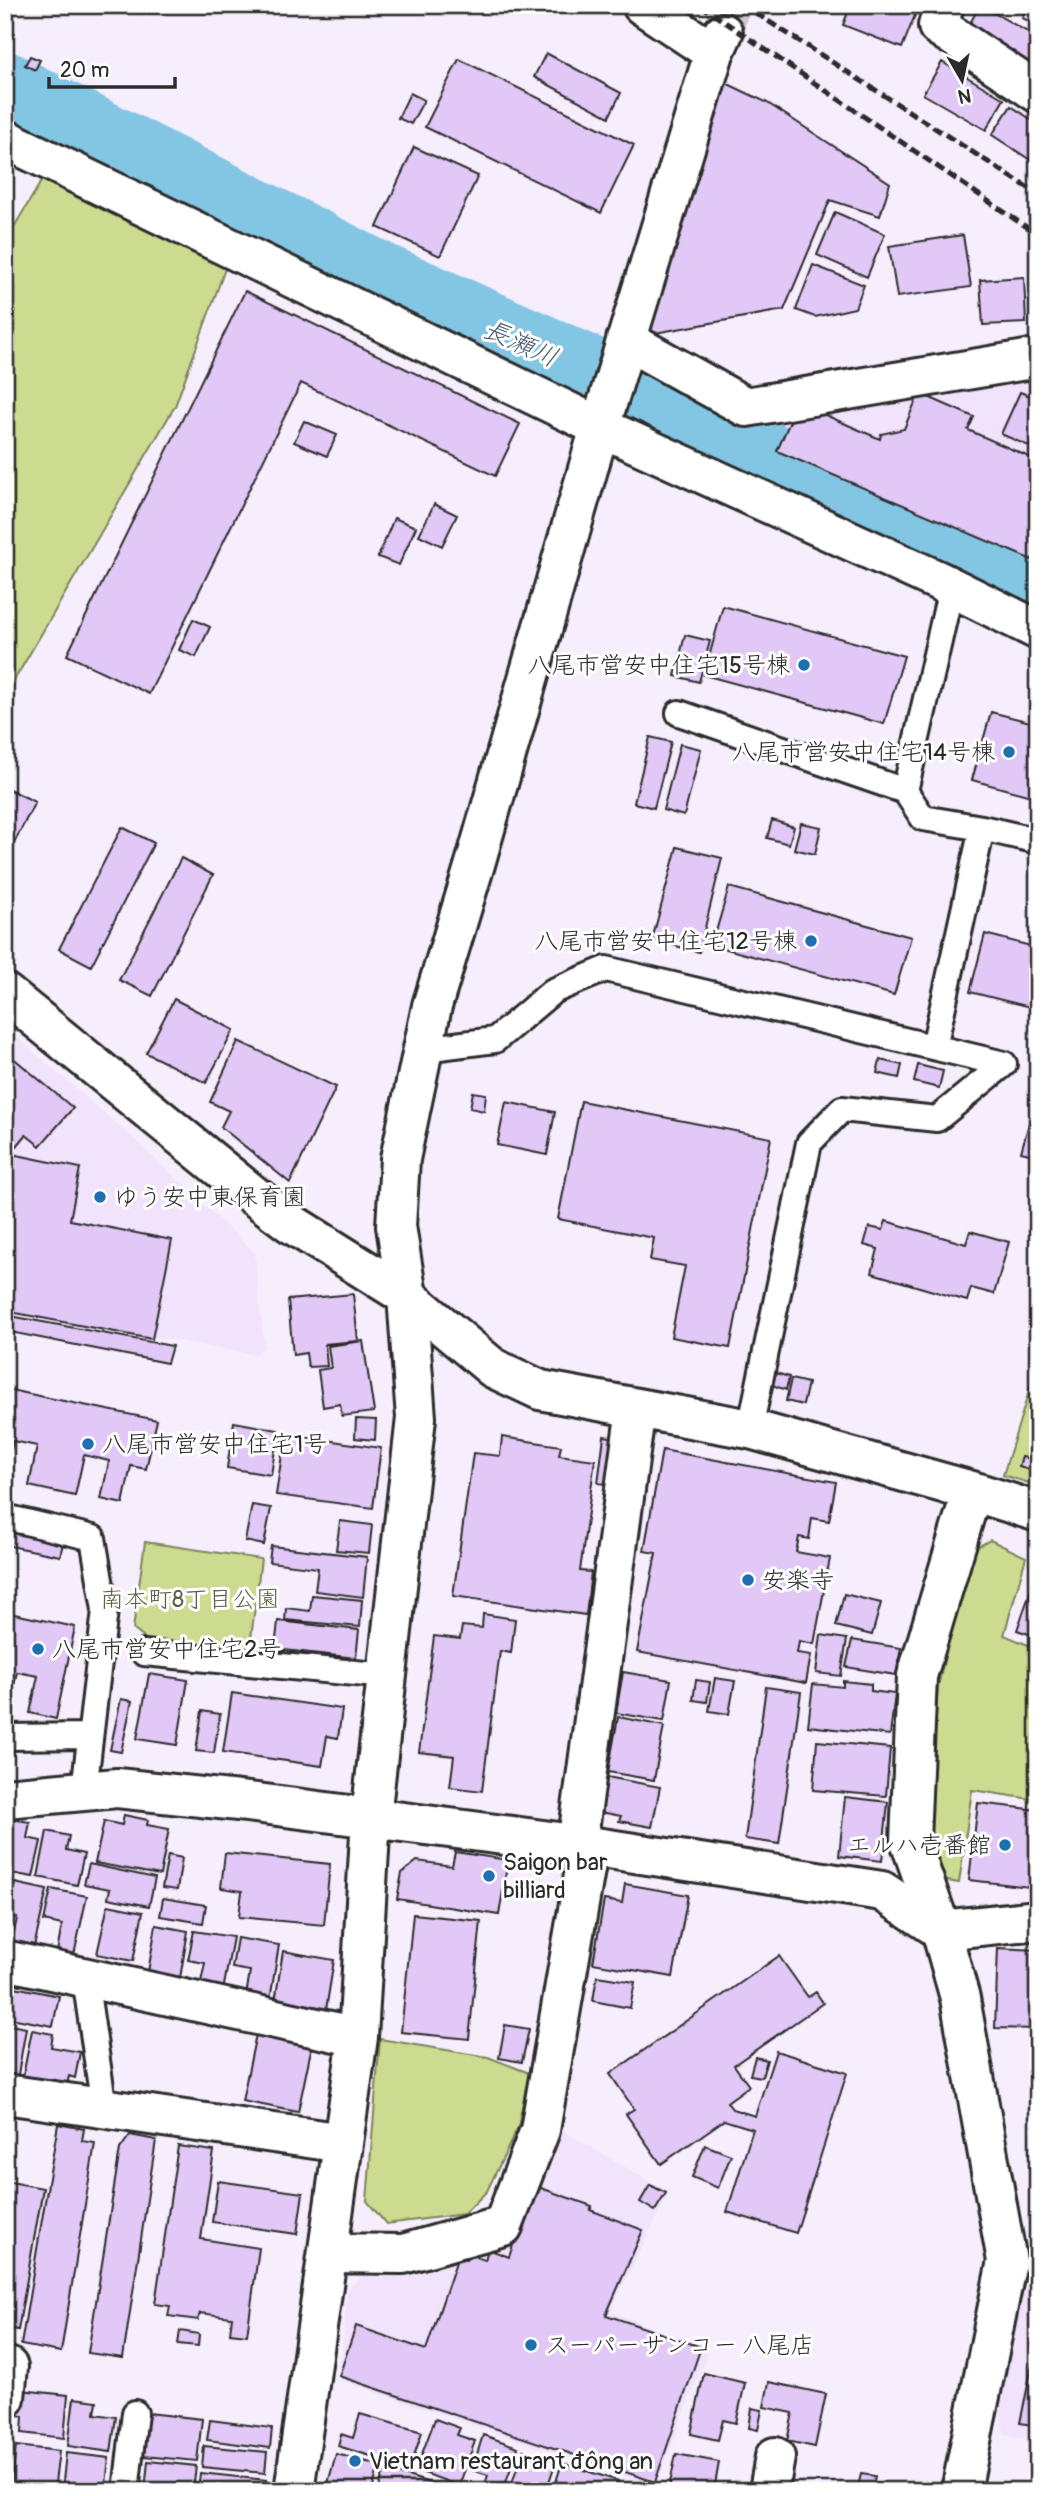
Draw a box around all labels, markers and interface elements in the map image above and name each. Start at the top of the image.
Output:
scale bar [49,46,175,90]
north arrow [928,46,998,116]
text: 20 m [60,57,109,84]
text: N [956,83,973,109]
water label: 長瀬川 [478,313,563,374]
place label: 八尾市営安中住宅15号棟 [528,651,790,680]
marker: 八尾市営安中住宅15号棟 [796,657,812,673]
place label: 八尾市営安中住宅14号棟 [732,738,995,767]
marker: 八尾市営安中住宅14号棟 [1001,744,1017,760]
place label: 八尾市営安中住宅12号棟 [534,927,797,956]
marker: 八尾市営安中住宅12号棟 [803,933,819,949]
place label: ゆう安中東保育園 [114,1183,306,1212]
marker: ゆう安中東保育園 [92,1189,108,1205]
place label: 八尾市営安中住宅1号 [102,1430,327,1459]
marker: 八尾市営安中住宅1号 [80,1436,96,1452]
place label: 安楽寺 [762,1566,834,1595]
marker: 安楽寺 [740,1572,756,1588]
park label: 南本町8丁目公園 [100,1585,280,1614]
place label: 八尾市営安中住宅2号 [52,1635,281,1664]
marker: 八尾市営安中住宅2号 [30,1641,46,1657]
place label: エルハ壱番館 [847,1831,991,1860]
marker: エルハ壱番館 [997,1837,1013,1853]
place label: Saigon bar billiard [503,1848,608,1905]
marker: Saigon bar billiard [481,1868,497,1884]
place label: スーパーサンコー 八尾店 [545,2331,814,2360]
marker: スーパーサンコー 八尾店 [523,2337,539,2353]
place label: Vietnam restaurant đông an [369,2447,653,2476]
marker: Vietnam restaurant đông an [347,2453,363,2469]

